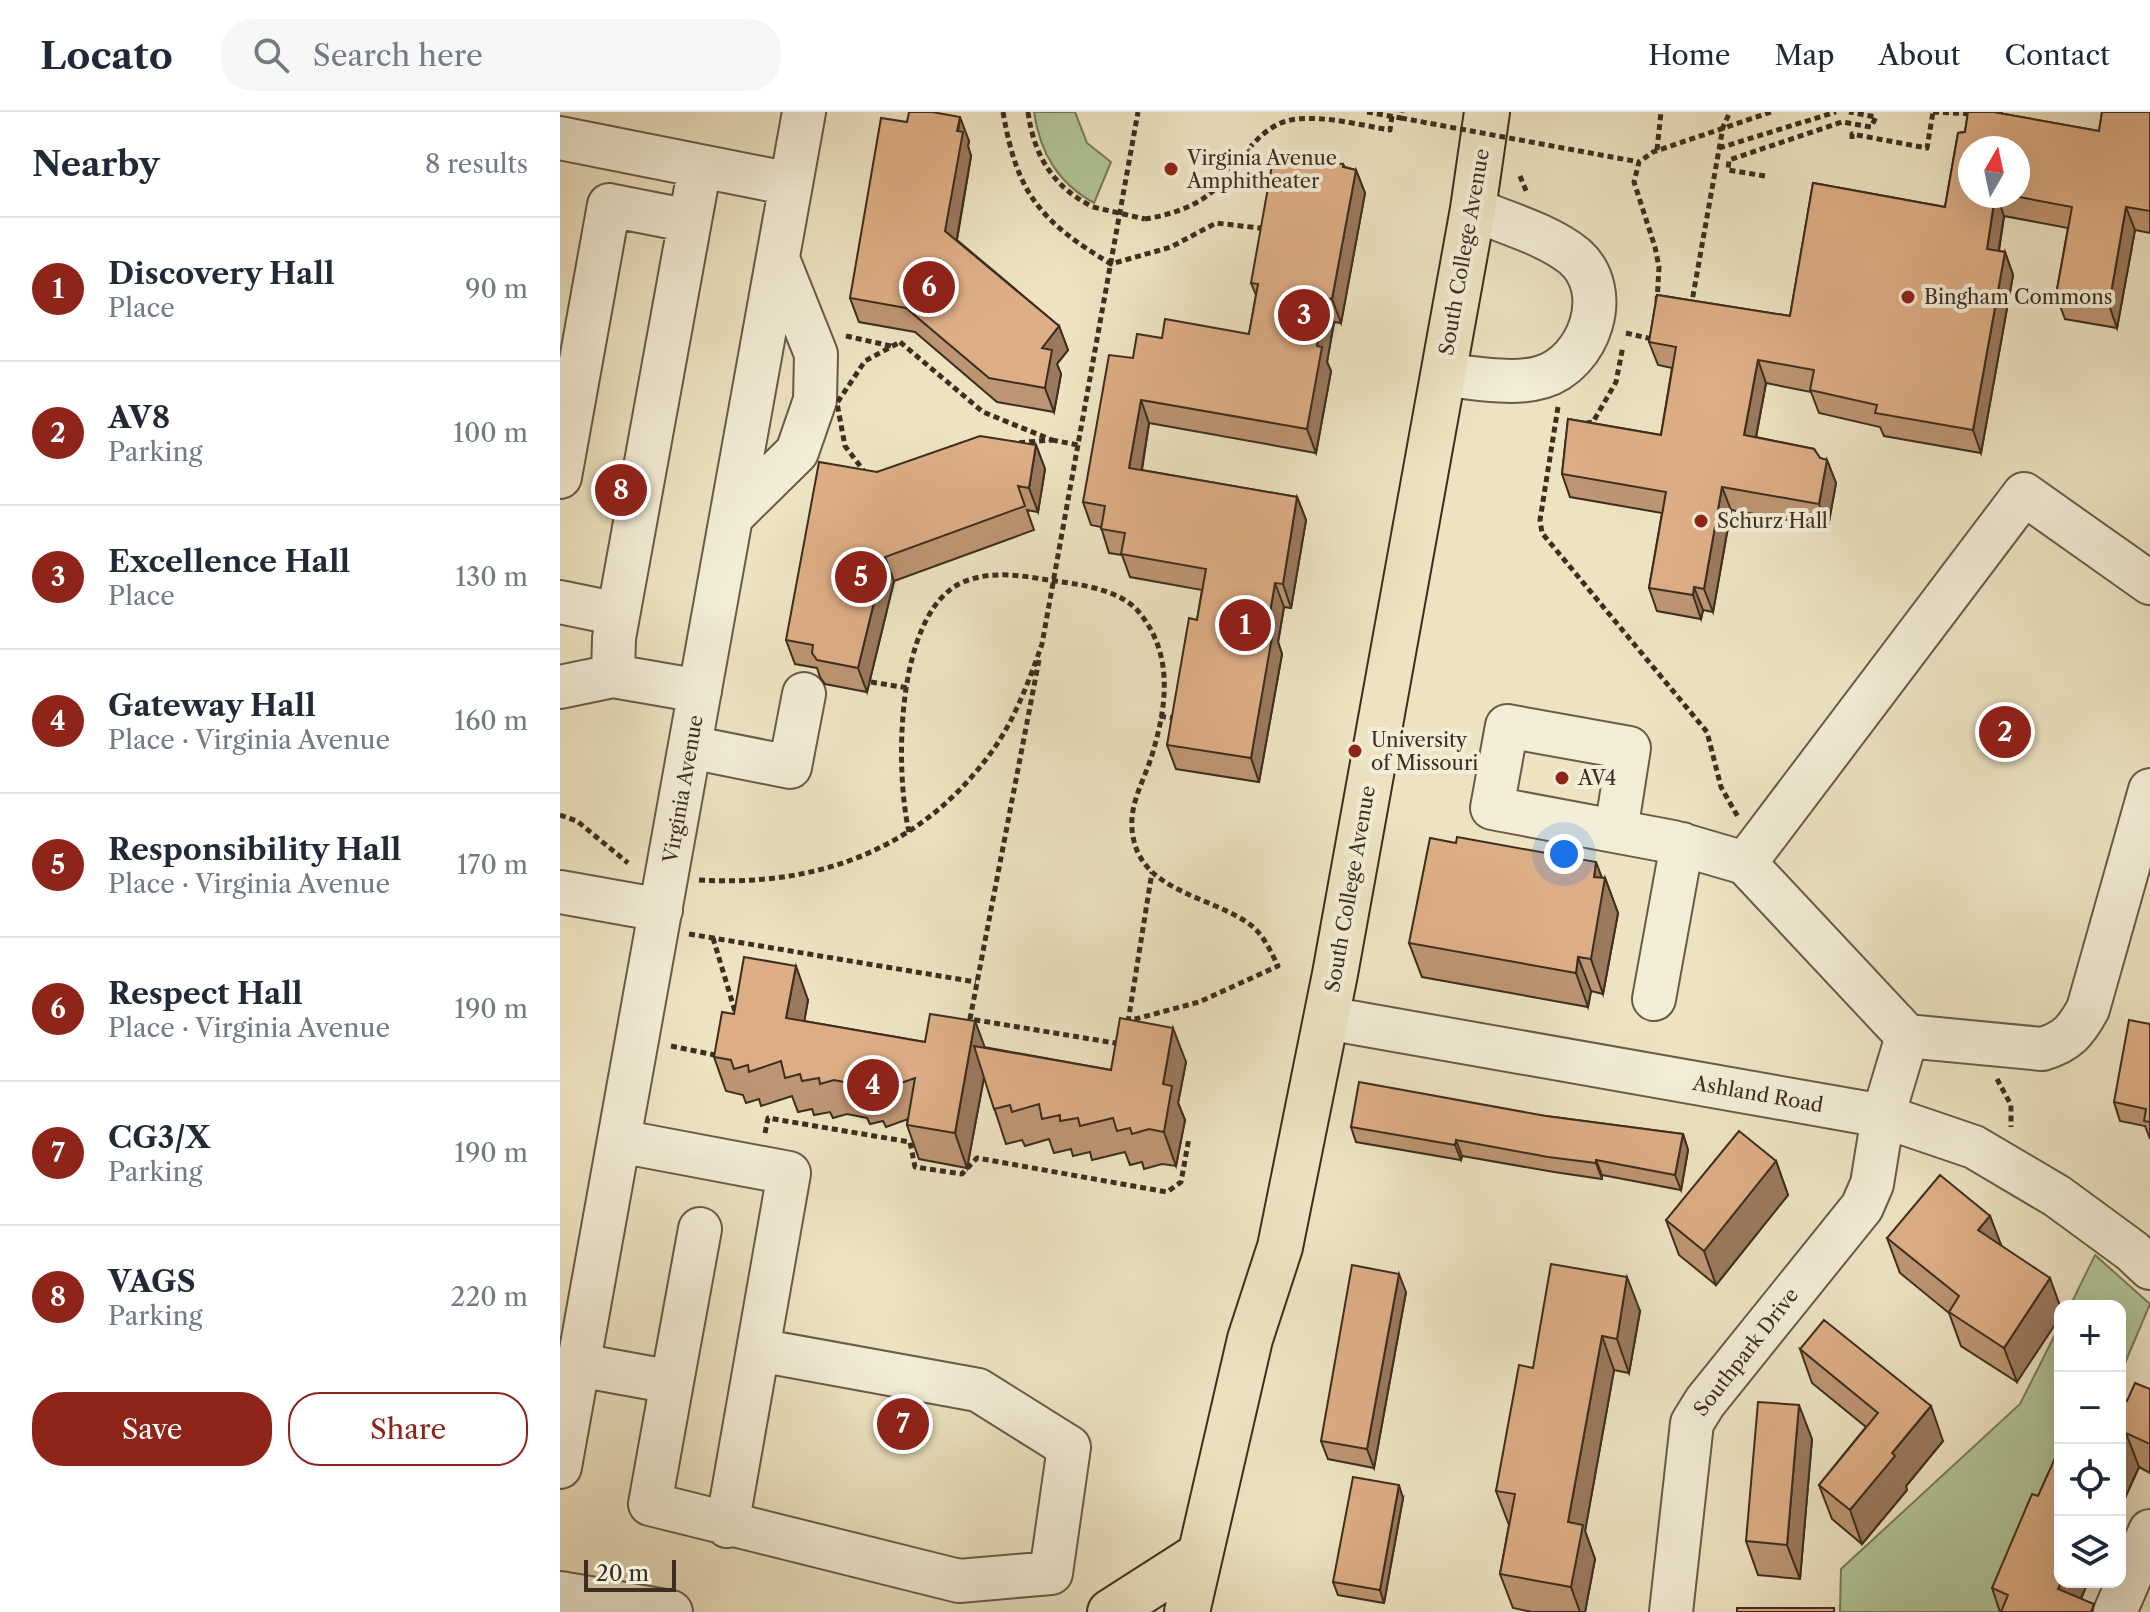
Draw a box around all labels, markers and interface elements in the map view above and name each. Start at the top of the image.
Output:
search box [221,19,781,91]
text: Locato [40,32,173,79]
icon: search [249,33,293,77]
text: Search here [313,37,483,74]
text: Home [1648,38,1730,72]
text: Map [1774,38,1834,72]
text: About [1878,38,1960,72]
text: Contact [2004,38,2110,72]
north arrow [1958,136,2030,208]
text: Nearby [32,143,160,185]
place label: Virginia Avenue Amphitheater [1186,146,1337,193]
street label: South College Avenue [1434,147,1494,357]
text: 8 results [425,148,528,180]
marker: Virginia Avenue Amphitheater [1162,160,1180,178]
text: Discovery Hall [108,255,335,292]
pin: 6 [903,257,955,317]
text: 1 [52,273,64,305]
text: 90 m [465,273,528,305]
pin: 3 [1278,285,1330,345]
place label: Bingham Commons [1924,285,2113,309]
marker: Bingham Commons [1899,288,1917,306]
text: Place [108,292,175,324]
text: AV8 [108,399,170,436]
text: 2 [50,417,66,449]
text: 100 m [453,417,528,449]
text: Parking [108,436,202,468]
pin: 8 [595,460,647,520]
place label: Schurz Hall [1717,509,1828,533]
marker: Schurz Hall [1692,512,1710,530]
text: Excellence Hall [108,543,350,580]
pin: 5 [835,547,887,607]
text: 3 [51,561,65,593]
text: 130 m [455,561,528,593]
text: Place [108,580,175,612]
pin: 1 [1219,595,1271,655]
text: Gateway Hall [108,687,316,724]
pin: 2 [1979,702,2031,762]
text: 4 [50,705,66,737]
text: 160 m [454,705,528,737]
street label: Virginia Avenue [658,713,708,866]
text: Place · Virginia Avenue [108,724,390,756]
place label: University of Missouri [1371,728,1478,775]
marker: University of Missouri [1346,742,1364,760]
place label: AV4 [1577,766,1616,790]
marker: AV4 [1553,769,1571,787]
street label: South College Avenue [1320,784,1380,994]
text: Responsibility Hall [108,831,401,868]
your location [1544,834,1584,874]
text: 5 [51,849,65,881]
text: 170 m [457,849,528,881]
text: Place · Virginia Avenue [108,868,390,900]
text: Respect Hall [108,975,303,1012]
text: 6 [50,993,66,1025]
text: 190 m [454,993,528,1025]
text: Place · Virginia Avenue [108,1012,390,1044]
pin: 4 [847,1055,899,1115]
street label: Ashland Road [1690,1071,1825,1117]
text: CG3/X [108,1119,210,1156]
text: 7 [51,1137,65,1169]
text: 190 m [454,1137,528,1169]
text: Parking [108,1156,202,1188]
text: VAGS [108,1263,196,1300]
text: 8 [50,1281,66,1313]
text: 220 m [450,1281,528,1313]
street label: Southpark Drive [1689,1283,1803,1421]
text: Parking [108,1300,202,1332]
map controls [2054,1300,2126,1588]
button: + [2054,1300,2126,1372]
button: − [2054,1372,2126,1444]
button: Save [32,1392,272,1466]
button: Share [288,1392,528,1466]
pin: 7 [877,1394,929,1454]
button: locate [2054,1444,2126,1516]
button: layers [2054,1516,2126,1588]
scale bar [584,1556,676,1592]
text: 20 m [596,1560,649,1587]

